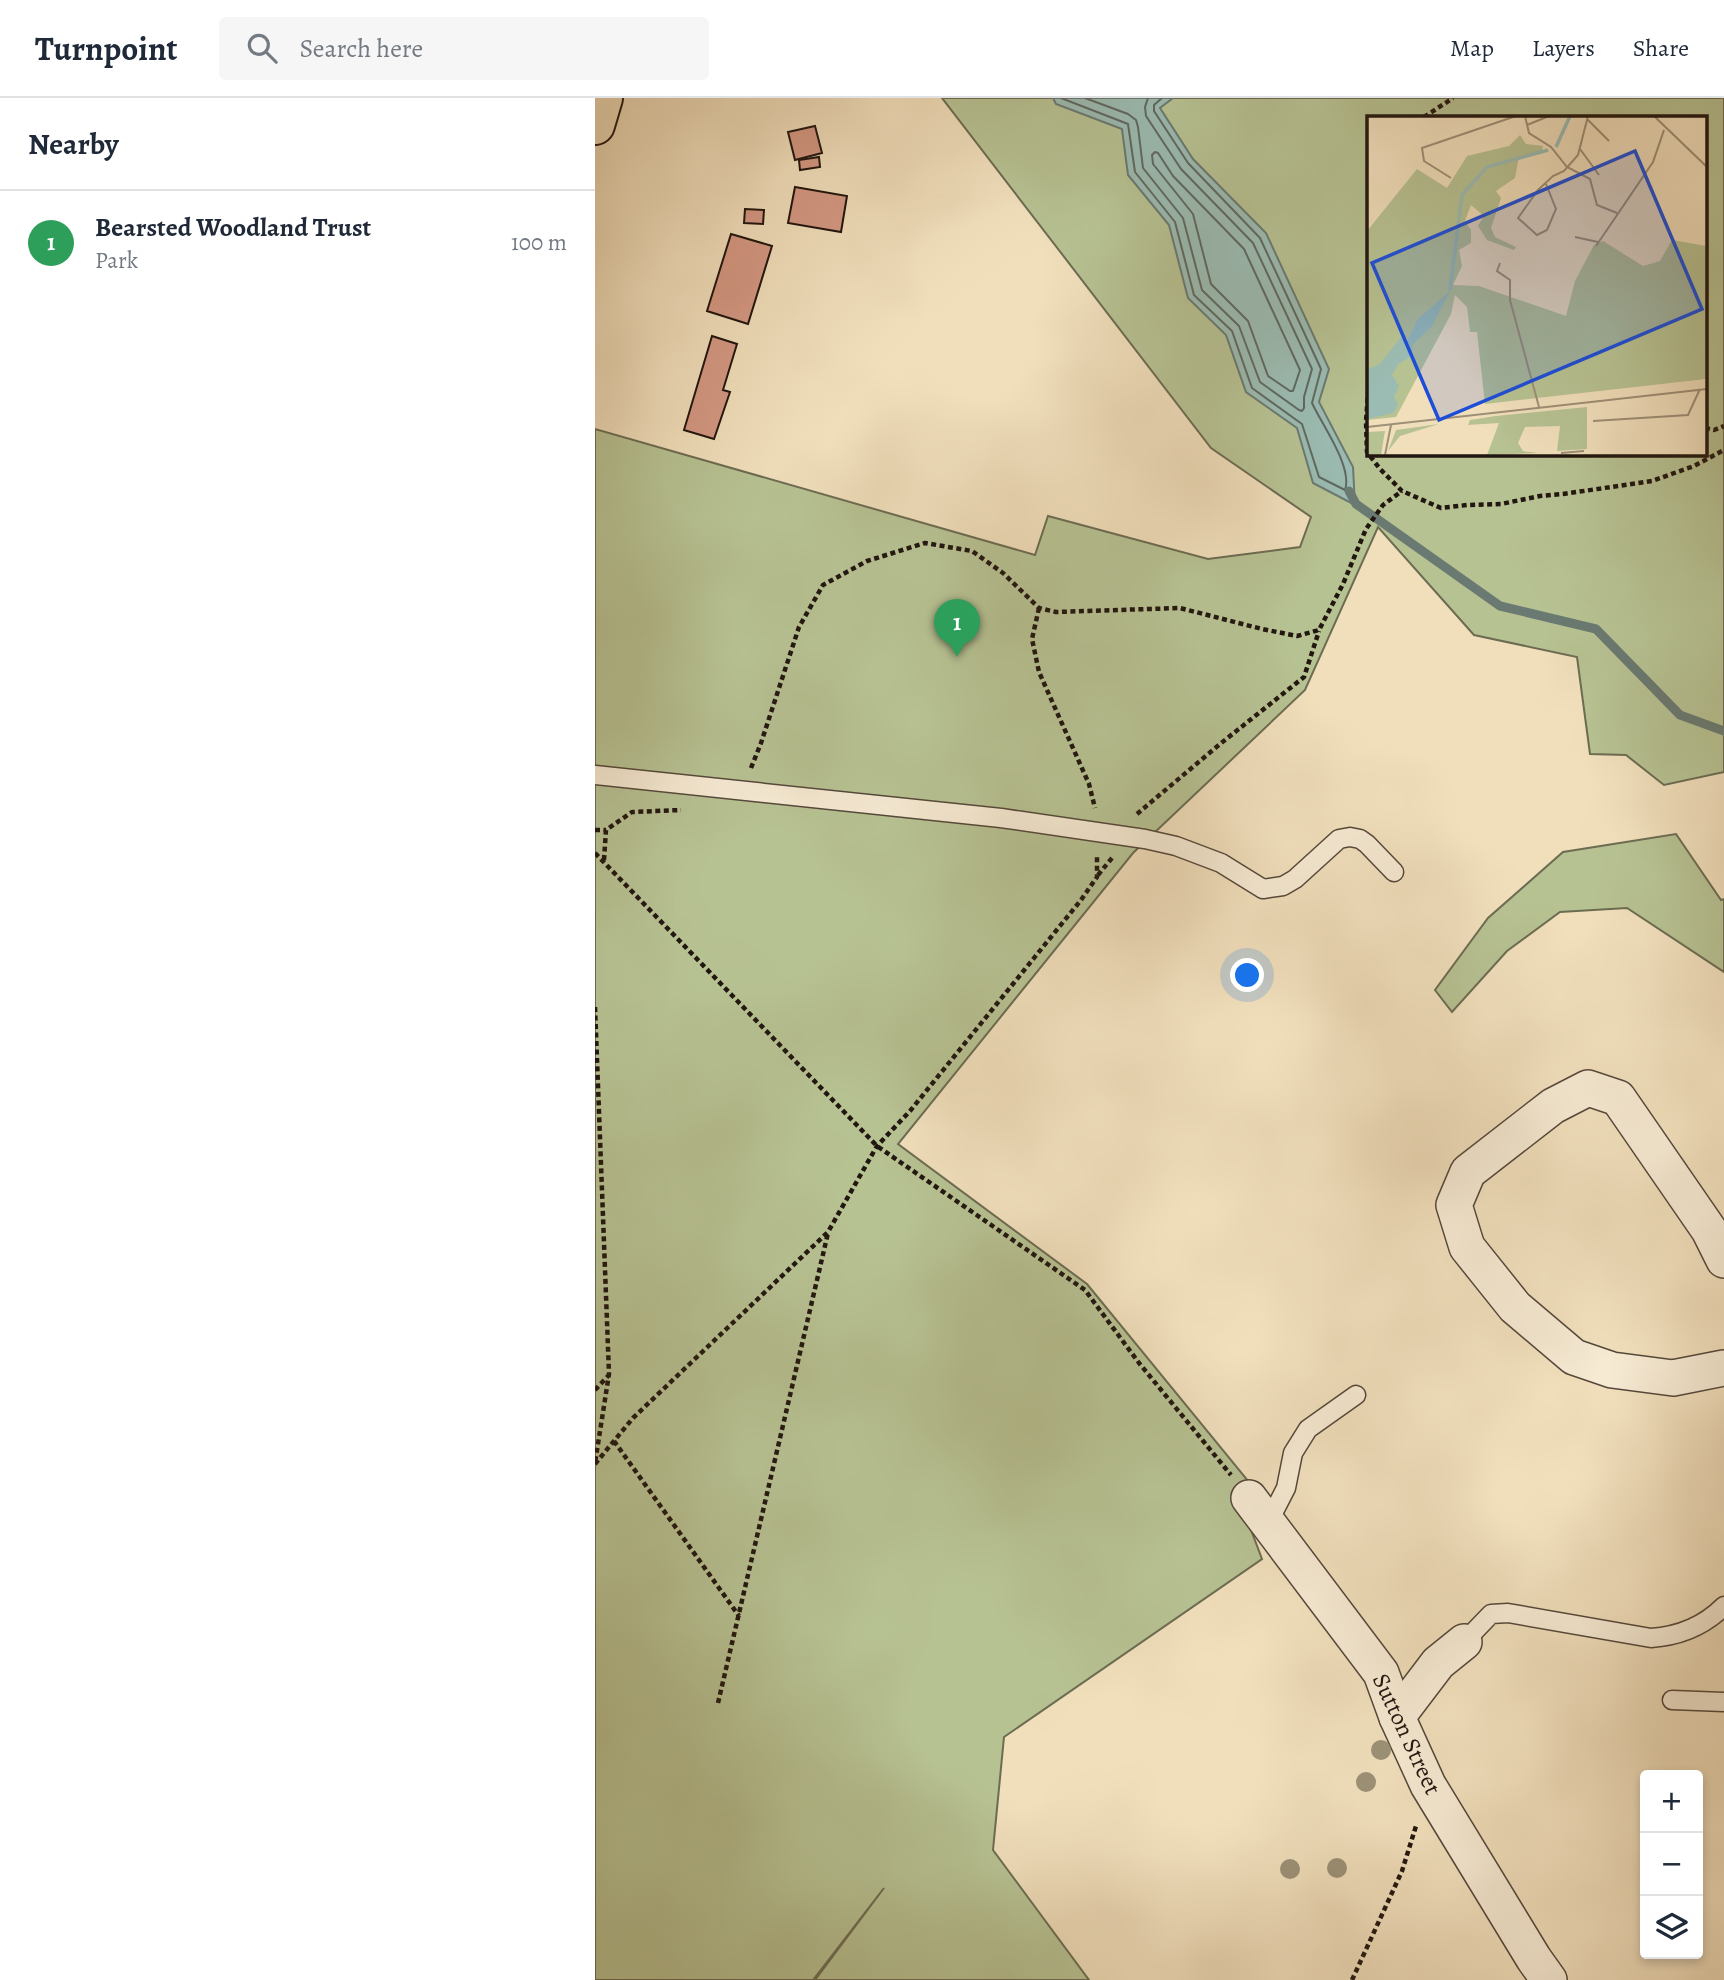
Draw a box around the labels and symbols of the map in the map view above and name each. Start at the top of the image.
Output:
inset map [1367,116,1707,455]
pin: 1 [934,599,980,657]
your location [1230,958,1264,992]
street label: Sutton Street [1365,1668,1449,1800]

